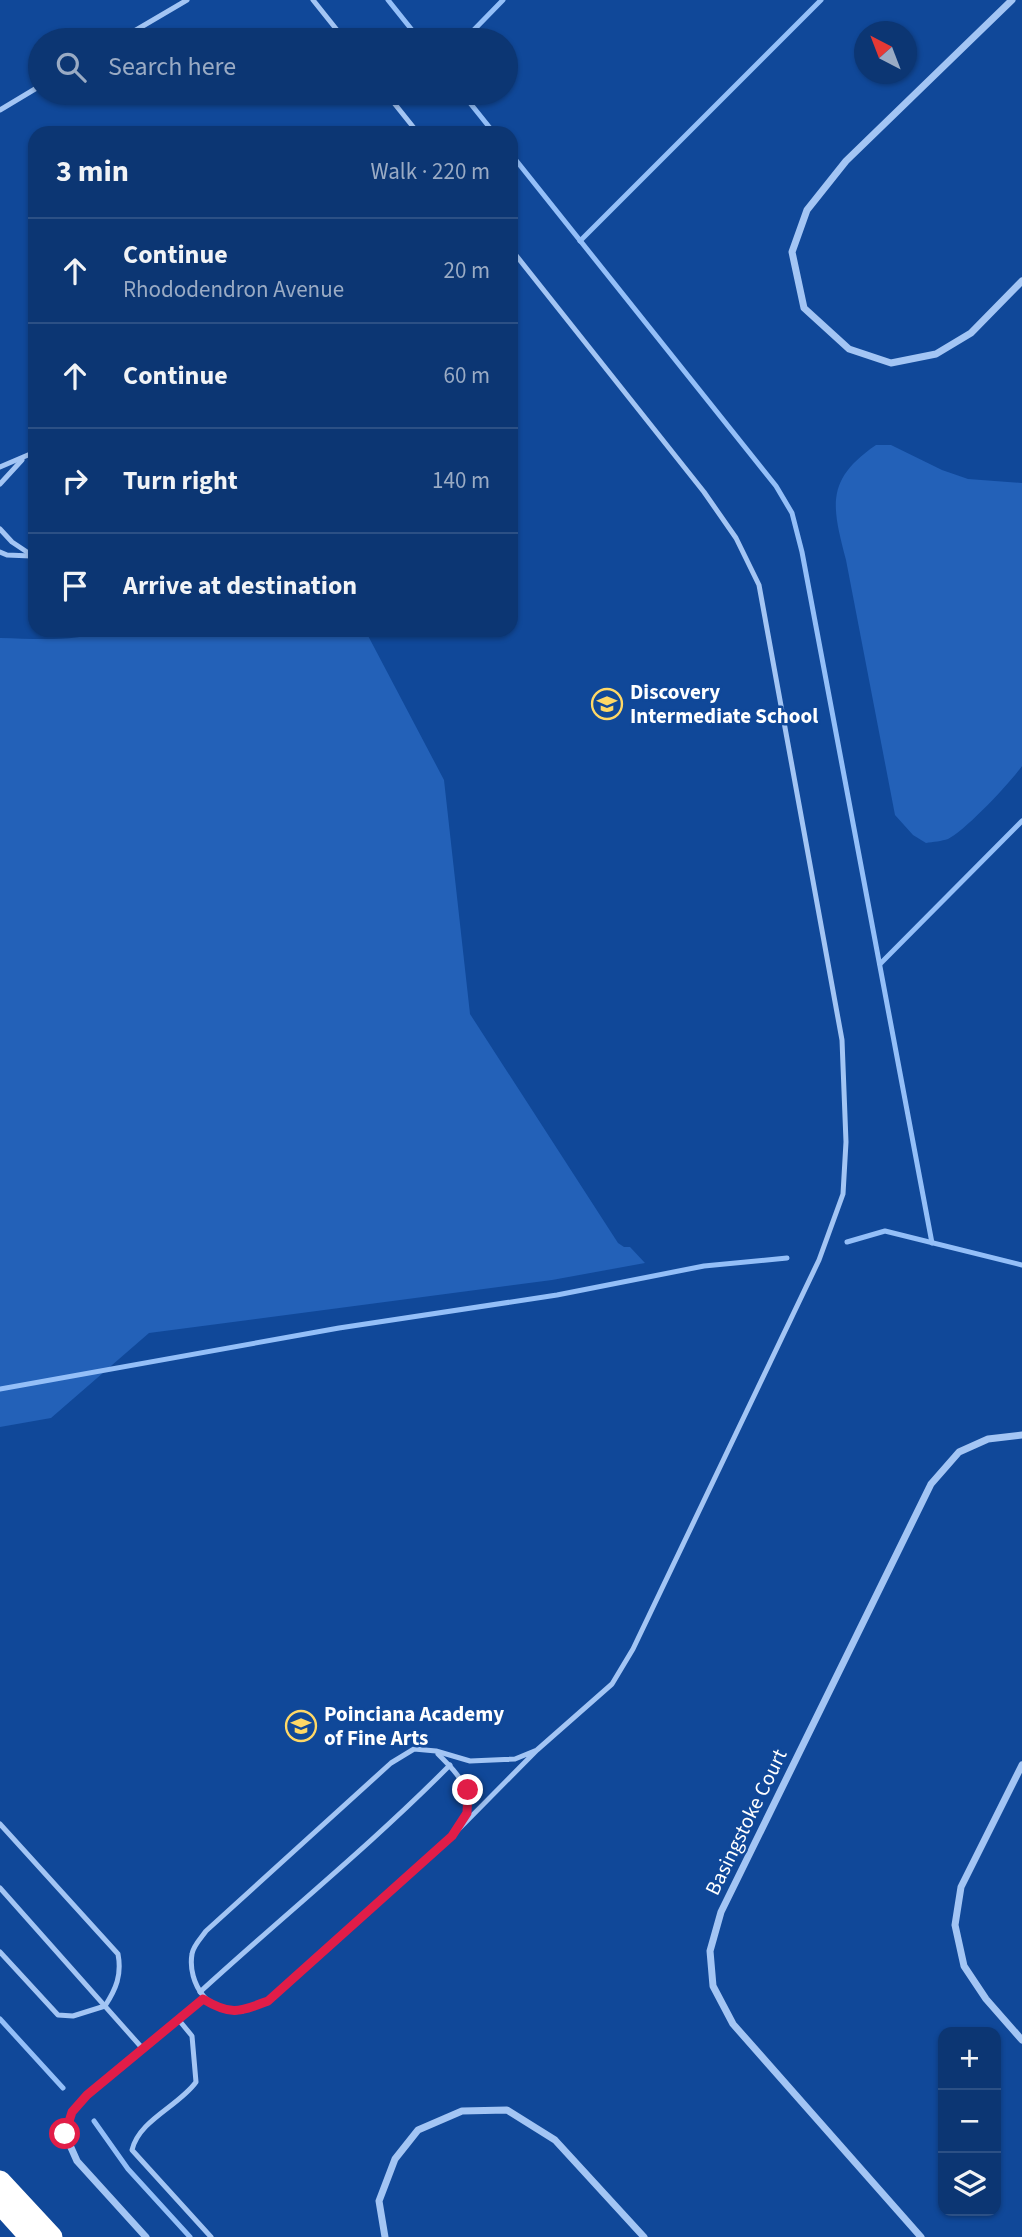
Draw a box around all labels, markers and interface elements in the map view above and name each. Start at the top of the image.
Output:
north arrow [854,21,917,84]
search box [28,28,518,105]
icon: search [52,48,90,86]
text: Search here [108,48,236,85]
text: 3 min [56,150,129,193]
text: Walk · 220 m [371,155,490,188]
text: Continue [123,236,228,273]
icon: ahead [56,252,94,290]
text: 20 m [443,254,490,287]
text: Rhododendron Avenue [123,273,344,306]
icon: ahead [56,357,94,395]
text: Continue [123,357,228,394]
text: 60 m [443,359,490,392]
icon: right [56,462,94,500]
text: Turn right [123,462,238,499]
text: 140 m [432,464,490,497]
icon: arrive [56,567,94,605]
text: Arrive at destination [123,567,357,604]
place label: Discovery Intermediate School [630,677,818,731]
school or university icon: Discovery Intermediate School [590,687,624,721]
place label: Poinciana Academy of Fine Arts [324,1699,504,1753]
school or university icon: Poinciana Academy of Fine Arts [284,1709,318,1743]
street label: Basingstoke Court [698,1744,794,1900]
route end [452,1774,483,1805]
map controls [938,2027,1001,2216]
button: + [938,2027,1001,2090]
button: − [938,2090,1001,2153]
route start [49,2118,80,2149]
button: layers [938,2153,1001,2216]

